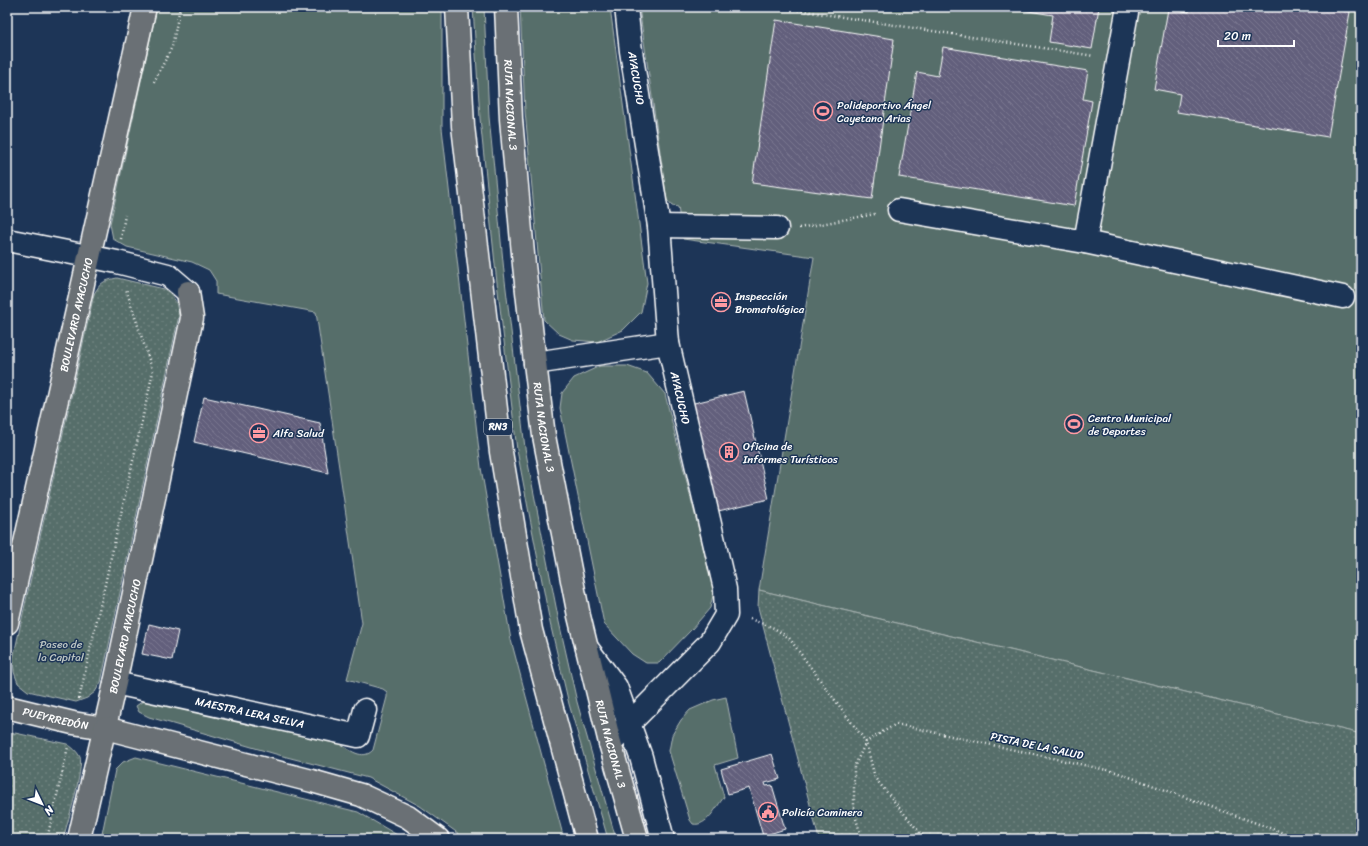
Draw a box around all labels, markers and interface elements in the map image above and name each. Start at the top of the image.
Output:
scale bar [1218,22,1294,48]
text: 20 m [1224,25,1251,47]
street label: AYACUCHO [622,49,650,106]
street label: RUTA NACIONAL 3 [499,59,523,151]
place label: Polideportivo Ángel Cayetano Arias [837,96,932,128]
sports icon: Polideportivo Ángel Cayetano Arias [812,100,834,122]
street label: BOULEVARD AYACUCHO [54,256,98,374]
place label: Inspección Bromatológica [734,287,805,319]
office icon: Inspección Bromatológica [710,291,732,313]
street label: AYACUCHO [664,369,695,426]
street label: RUTA NACIONAL 3 [528,381,560,474]
place label: Centro Municipal de Deportes [1088,409,1172,441]
sports icon: Centro Municipal de Deportes [1063,413,1085,435]
road number: RN3 [484,419,512,435]
office icon: Alfa Salud [248,422,270,444]
place label: Alfa Salud [272,424,325,443]
place label: Oficina de Informes Turísticos [742,437,839,469]
building icon: Oficina de Informes Turísticos [718,441,740,463]
street label: BOULEVARD AYACUCHO [103,577,146,695]
park label: Paseo de la Capital [38,635,85,667]
street label: MAESTRA LERA SELVA [194,691,306,734]
street label: RUTA NACIONAL 3 [590,698,632,790]
street label: PUEYRREDÓN [21,702,90,735]
street label: PISTA DE LA SALUD [989,727,1086,765]
north arrow [22,784,62,824]
text: N [39,800,59,820]
public building icon: Policía Caminera [757,801,779,823]
place label: Policía Caminera [782,803,863,822]

